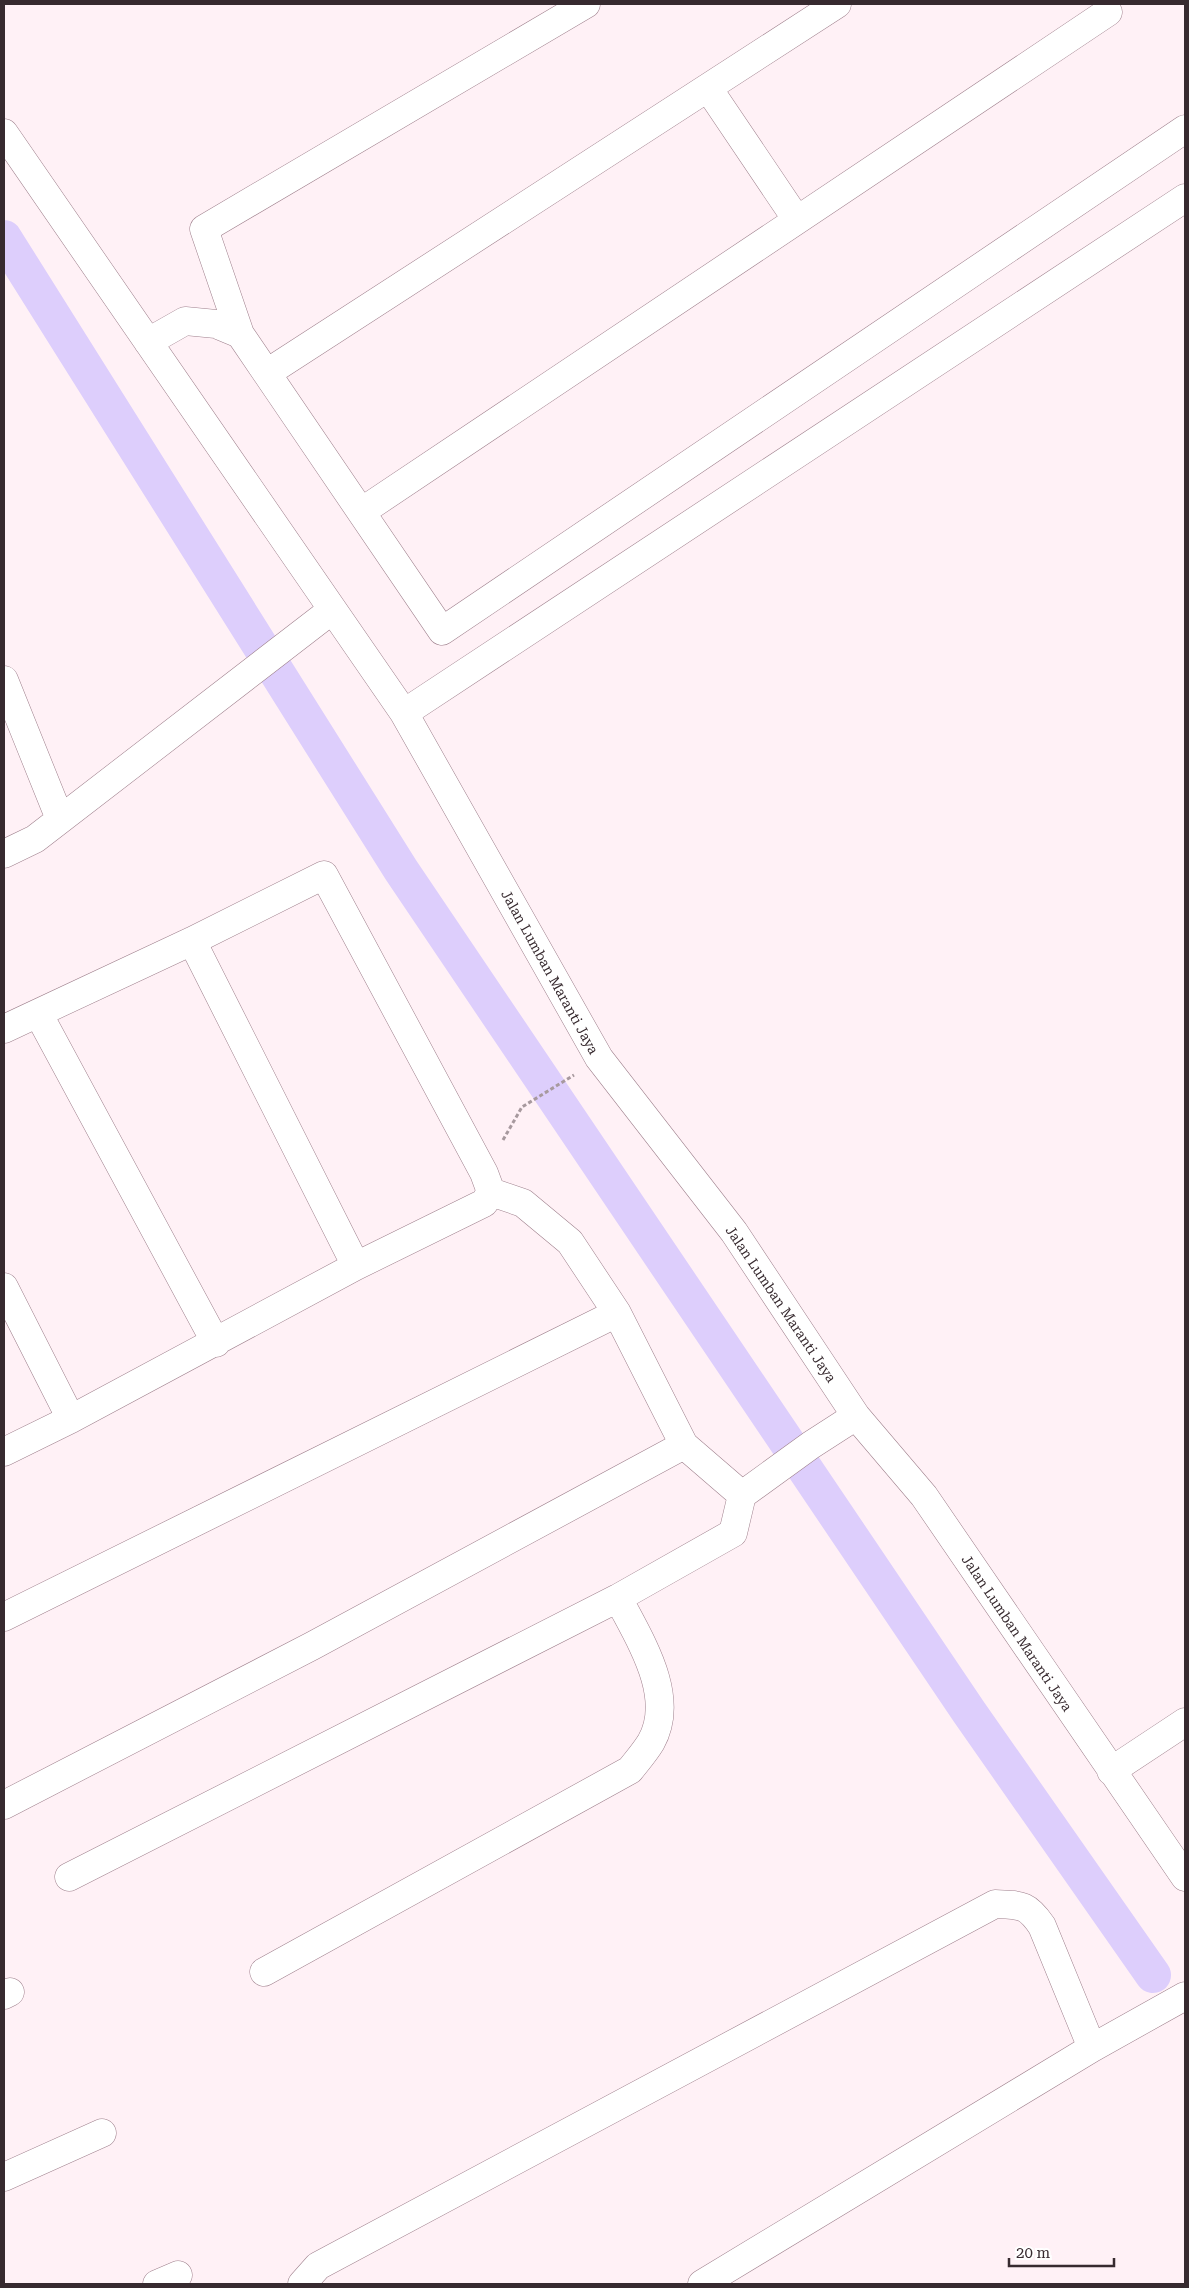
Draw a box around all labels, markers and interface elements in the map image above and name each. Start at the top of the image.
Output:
street label: Jalan Lumban Maranti Jaya [498,887,602,1057]
street label: Jalan Lumban Maranti Jaya [723,1223,840,1386]
street label: Jalan Lumban Maranti Jaya [959,1552,1076,1715]
scale bar [1009,2236,1114,2268]
text: 20 m [1016,2244,1051,2262]

